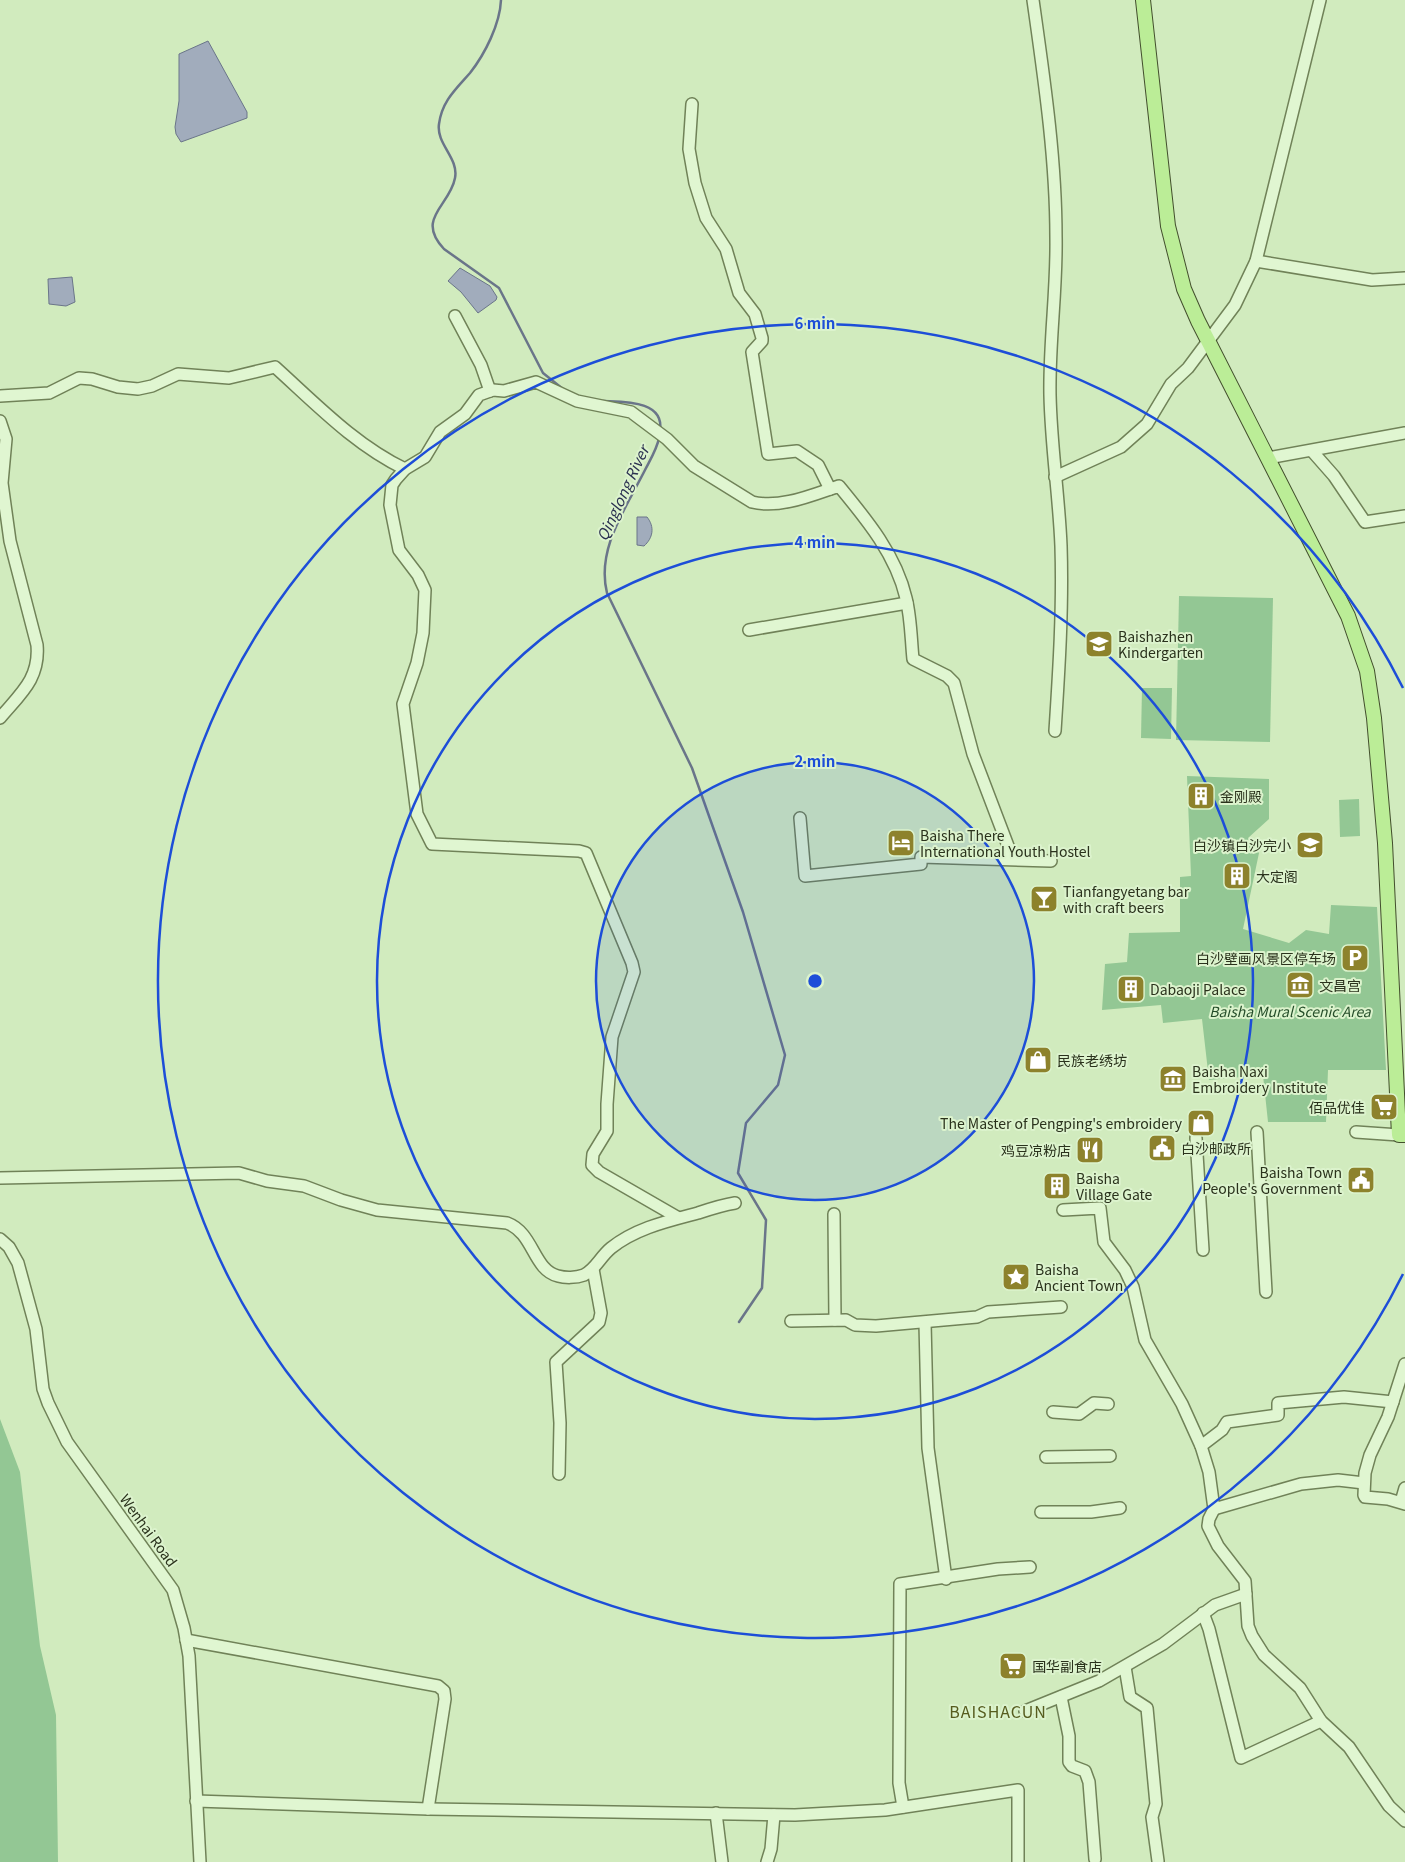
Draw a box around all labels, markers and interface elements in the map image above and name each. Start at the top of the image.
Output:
text: 6 min [795,312,835,333]
water label: Qinglong River [591,440,654,544]
text: 4 min [795,531,835,552]
place label: Baishazhen Kindergarten [1118,626,1203,662]
school or university icon: Baishazhen Kindergarten [1084,629,1114,659]
text: 2 min [795,750,835,771]
building icon: 金刚殿 [1186,781,1216,811]
place label: 金刚殿 [1220,786,1262,806]
place label: Baisha There International Youth Hostel [920,825,1090,861]
hotel icon: Baisha There International Youth Hostel [886,828,916,858]
school or university icon: 白沙镇白沙完小 [1295,830,1325,860]
place label: 白沙镇白沙完小 [1193,835,1291,855]
building icon: 大定阁 [1222,861,1252,891]
place label: 大定阁 [1256,866,1298,886]
place label: Tianfangyetang bar with craft beers [1063,881,1190,917]
bar icon: Tianfangyetang bar with craft beers [1029,884,1059,914]
parking icon: 白沙壁画风景区停车场 [1340,943,1370,973]
place label: 白沙壁画风景区停车场 [1196,948,1336,968]
museum icon: 文昌宫 [1285,970,1315,1000]
centre of rings [806,972,824,990]
building icon: Dabaoji Palace [1116,974,1146,1004]
place label: 文昌宫 [1319,975,1361,995]
place label: Dabaoji Palace [1150,979,1246,999]
park label: Baisha Mural Scenic Area [1209,1001,1372,1021]
shop icon: 民族老绣坊 [1023,1045,1053,1075]
place label: 民族老绣坊 [1057,1050,1127,1070]
place label: Baisha Naxi Embroidery Institute [1192,1061,1327,1097]
museum icon: Baisha Naxi Embroidery Institute [1158,1064,1188,1094]
supermarket icon: 佰品优佳 [1369,1092,1399,1122]
place label: 佰品优佳 [1309,1097,1365,1117]
shop icon: The Master of Pengping's embroidery [1186,1108,1216,1138]
place label: The Master of Pengping's embroidery [940,1113,1183,1133]
public building icon: 白沙邮政所 [1147,1133,1177,1163]
restaurant icon: 鸡豆凉粉店 [1075,1135,1105,1165]
place label: 白沙邮政所 [1181,1138,1251,1158]
place label: 鸡豆凉粉店 [1001,1140,1071,1160]
place label: Baisha Town People's Government [1202,1162,1343,1198]
public building icon: Baisha Town People's Government [1346,1165,1376,1195]
place label: Baisha Village Gate [1076,1168,1153,1204]
building icon: Baisha Village Gate [1042,1171,1072,1201]
place label: Baisha Ancient Town [1035,1259,1123,1295]
place icon: Baisha Ancient Town [1001,1262,1031,1292]
street label: Wenhai Road [116,1490,182,1570]
supermarket icon: 国华副食店 [998,1651,1028,1681]
place label: 国华副食店 [1032,1656,1102,1676]
district label: BAISHACUN [949,1699,1047,1723]

